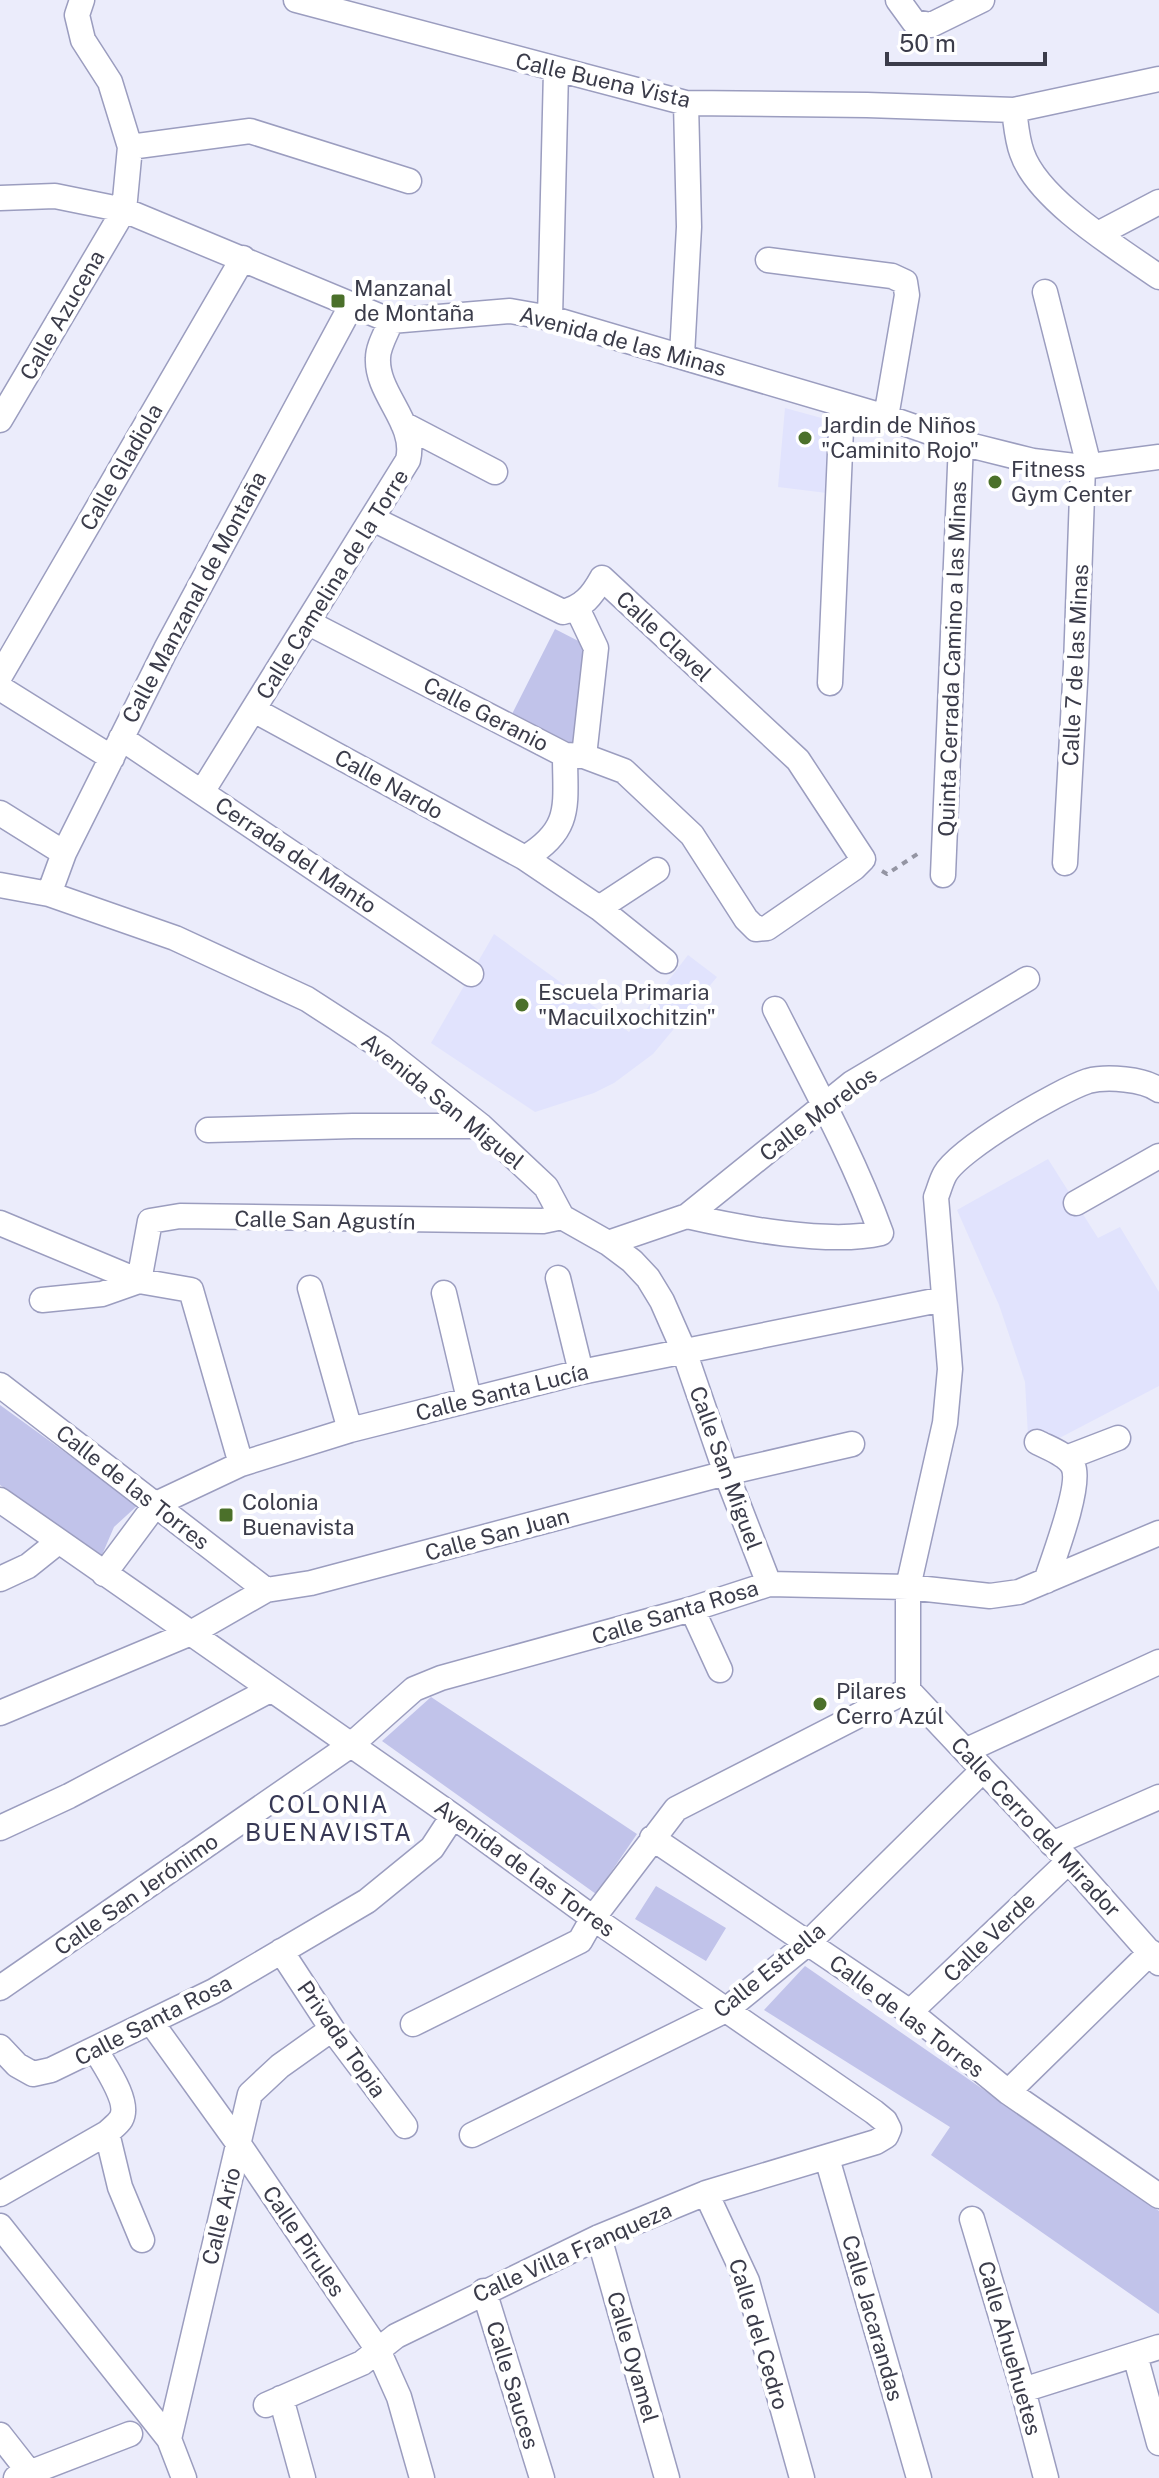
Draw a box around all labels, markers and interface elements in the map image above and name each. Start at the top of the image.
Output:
scale bar [887,16,1045,66]
text: 50 m [899,29,956,57]
street label: Calle Buena Vista [513,47,693,113]
street label: Calle Azucena [14,246,110,384]
place label: Manzanal de Montaña [354,275,474,326]
marker: Manzanal de Montaña [329,292,347,310]
street label: Avenida de las Minas [517,301,729,381]
street label: Calle Gladiola [74,399,168,535]
place label: Jardin de Niños "Caminito Rojo" [821,412,979,463]
marker: Jardin de Niños "Caminito Rojo" [796,429,814,447]
place label: Fitness Gym Center [1011,456,1132,507]
street label: Calle Camelina de la Torre [250,464,414,704]
street label: Calle Manzanal de Montaña [117,467,271,727]
marker: Fitness Gym Center [986,473,1004,491]
street label: Quinta Cerrada Camino a las Minas [933,481,971,837]
street label: Calle 7 de las Minas [1057,563,1093,767]
street label: Calle Clavel [611,585,717,687]
street label: Calle Geranio [419,671,553,757]
street label: Calle Nardo [330,744,448,824]
street label: Cerrada del Manto [210,791,382,919]
place label: Escuela Primaria "Macuilxochitzin" [538,979,716,1030]
marker: Escuela Primaria "Macuilxochitzin" [513,996,531,1014]
street label: Avenida San Miguel [357,1028,529,1174]
street label: Calle Morelos [754,1062,882,1166]
street label: Calle San Agustín [234,1205,416,1235]
street label: Calle Santa Lucía [413,1358,591,1426]
street label: Calle San Miguel [684,1383,768,1553]
street label: Calle de las Torres [51,1419,215,1555]
place label: Colonia Buenavista [242,1489,355,1540]
street label: Calle San Juan [422,1502,572,1566]
marker: Colonia Buenavista [217,1506,235,1524]
street label: Calle Santa Rosa [589,1574,761,1650]
place label: Pilares Cerro Azúl [836,1678,944,1729]
marker: Pilares Cerro Azúl [811,1695,829,1713]
street label: Calle Cerro del Mirador [946,1732,1126,1922]
district label: COLONIA BUENAVISTA [245,1790,413,1846]
street label: Avenida de las Torres [430,1794,620,1942]
street label: Calle San Jerónimo [49,1828,223,1960]
street label: Calle Verde [938,1887,1040,1987]
street label: Calle Estrella [708,1917,830,2023]
street label: Calle de las Torres [824,1949,990,2083]
street label: Calle Santa Rosa [70,1969,236,2071]
street label: Privada Topia [292,1976,392,2102]
street label: Calle Ario [196,2165,246,2267]
street label: Calle Pirules [257,2181,351,2301]
street label: Calle Villa Franqueza [469,2196,675,2308]
street label: Calle Jacarandas [837,2232,909,2404]
street label: Calle del Cedro [724,2255,794,2413]
street label: Calle Ahuehuetes [973,2258,1047,2438]
street label: Calle Oyamel [602,2288,664,2426]
street label: Calle Sauces [481,2318,545,2452]

